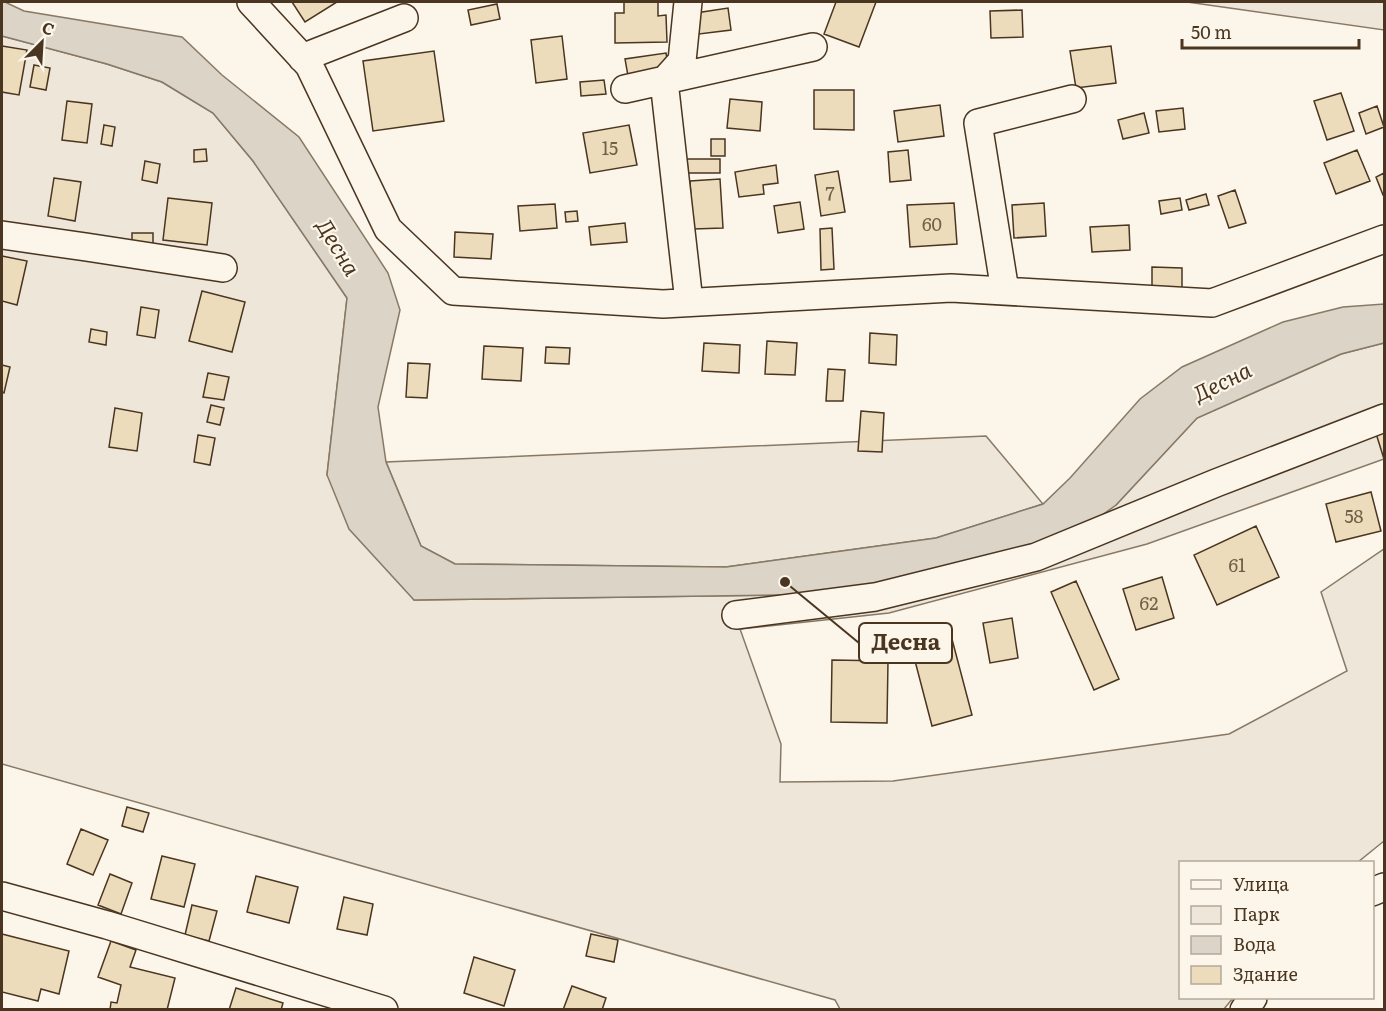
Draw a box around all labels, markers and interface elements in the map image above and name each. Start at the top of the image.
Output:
north arrow [12,12,72,72]
scale bar [1182,12,1359,50]
text: С [38,14,59,41]
text: 50 m [1191,18,1232,45]
house number: 15 [602,134,618,161]
house number: 7 [825,179,835,206]
house number: 60 [922,210,942,237]
water label: Десна [309,211,370,282]
water label: Десна [1186,352,1257,409]
house number: 58 [1344,502,1364,529]
house number: 61 [1229,551,1246,578]
house number: 62 [1140,589,1158,616]
callout: Десна [859,623,952,663]
text: Десна [871,624,941,657]
legend [1179,861,1374,999]
text: Улица [1233,870,1289,897]
text: Парк [1233,900,1280,927]
text: Вода [1233,930,1276,957]
text: Здание [1233,960,1298,987]

